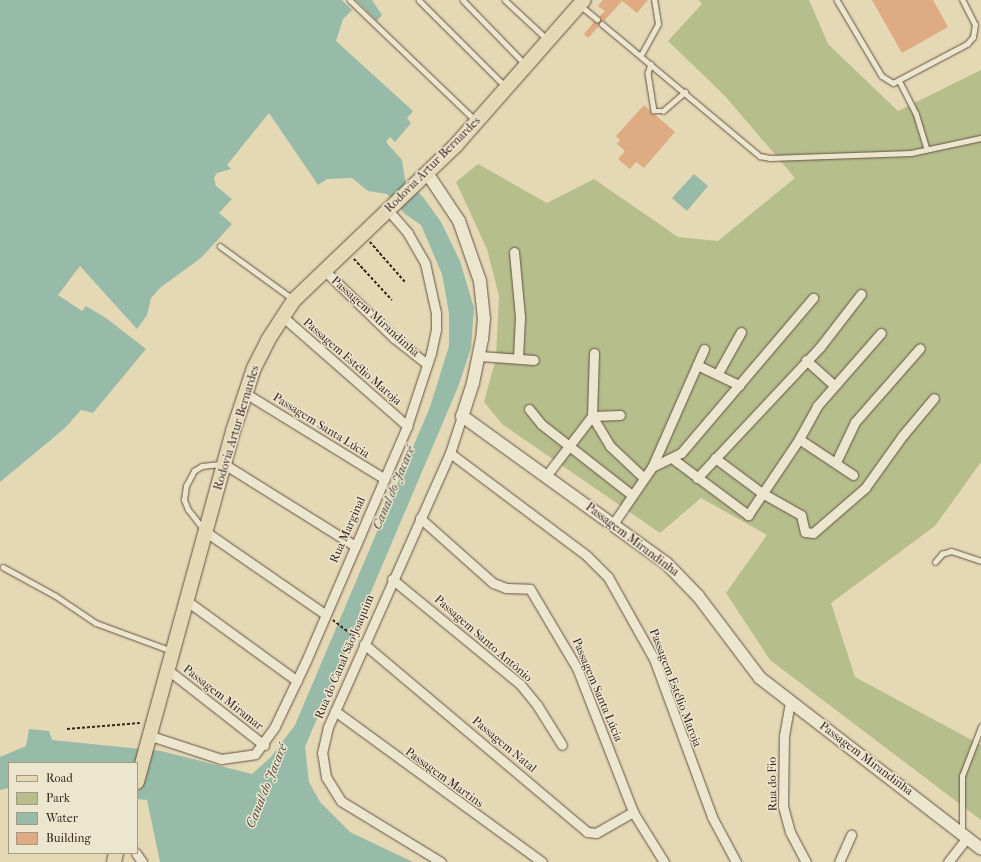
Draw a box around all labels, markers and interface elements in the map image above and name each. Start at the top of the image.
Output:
street label: Rodovia Artur Bernardes [382,114,484,216]
street label: Passagem Mirandinha [328,274,422,360]
street label: Passagem Estélio Maroja [300,315,404,409]
street label: Rodovia Artur Bernardes [211,364,263,492]
street label: Passagem Santa Lúcia [270,390,372,462]
water label: Canal do Jacaré [369,444,419,532]
street label: Rua Marginal [327,495,369,565]
street label: Passagem Mirandinha [582,500,682,580]
street label: Rua do Canal São Joaquim [312,593,378,721]
street label: Passagem Santo Antônio [431,593,535,685]
street label: Passagem Estélio Maroja [646,627,704,749]
street label: Passagem Santa Lúcia [569,636,625,744]
street label: Passagem Miramar [180,662,266,734]
street label: Passagem Natal [469,714,539,776]
street label: Passagem Mirandinha [816,719,916,799]
water label: Canal do Jacaré [243,742,291,830]
street label: Passagem Martins [402,745,486,811]
street label: Rua do Fio [765,757,781,811]
legend [8,762,138,854]
text: Road [46,771,73,785]
text: Park [46,791,70,805]
text: Water [46,811,78,825]
text: Building [46,831,91,845]

